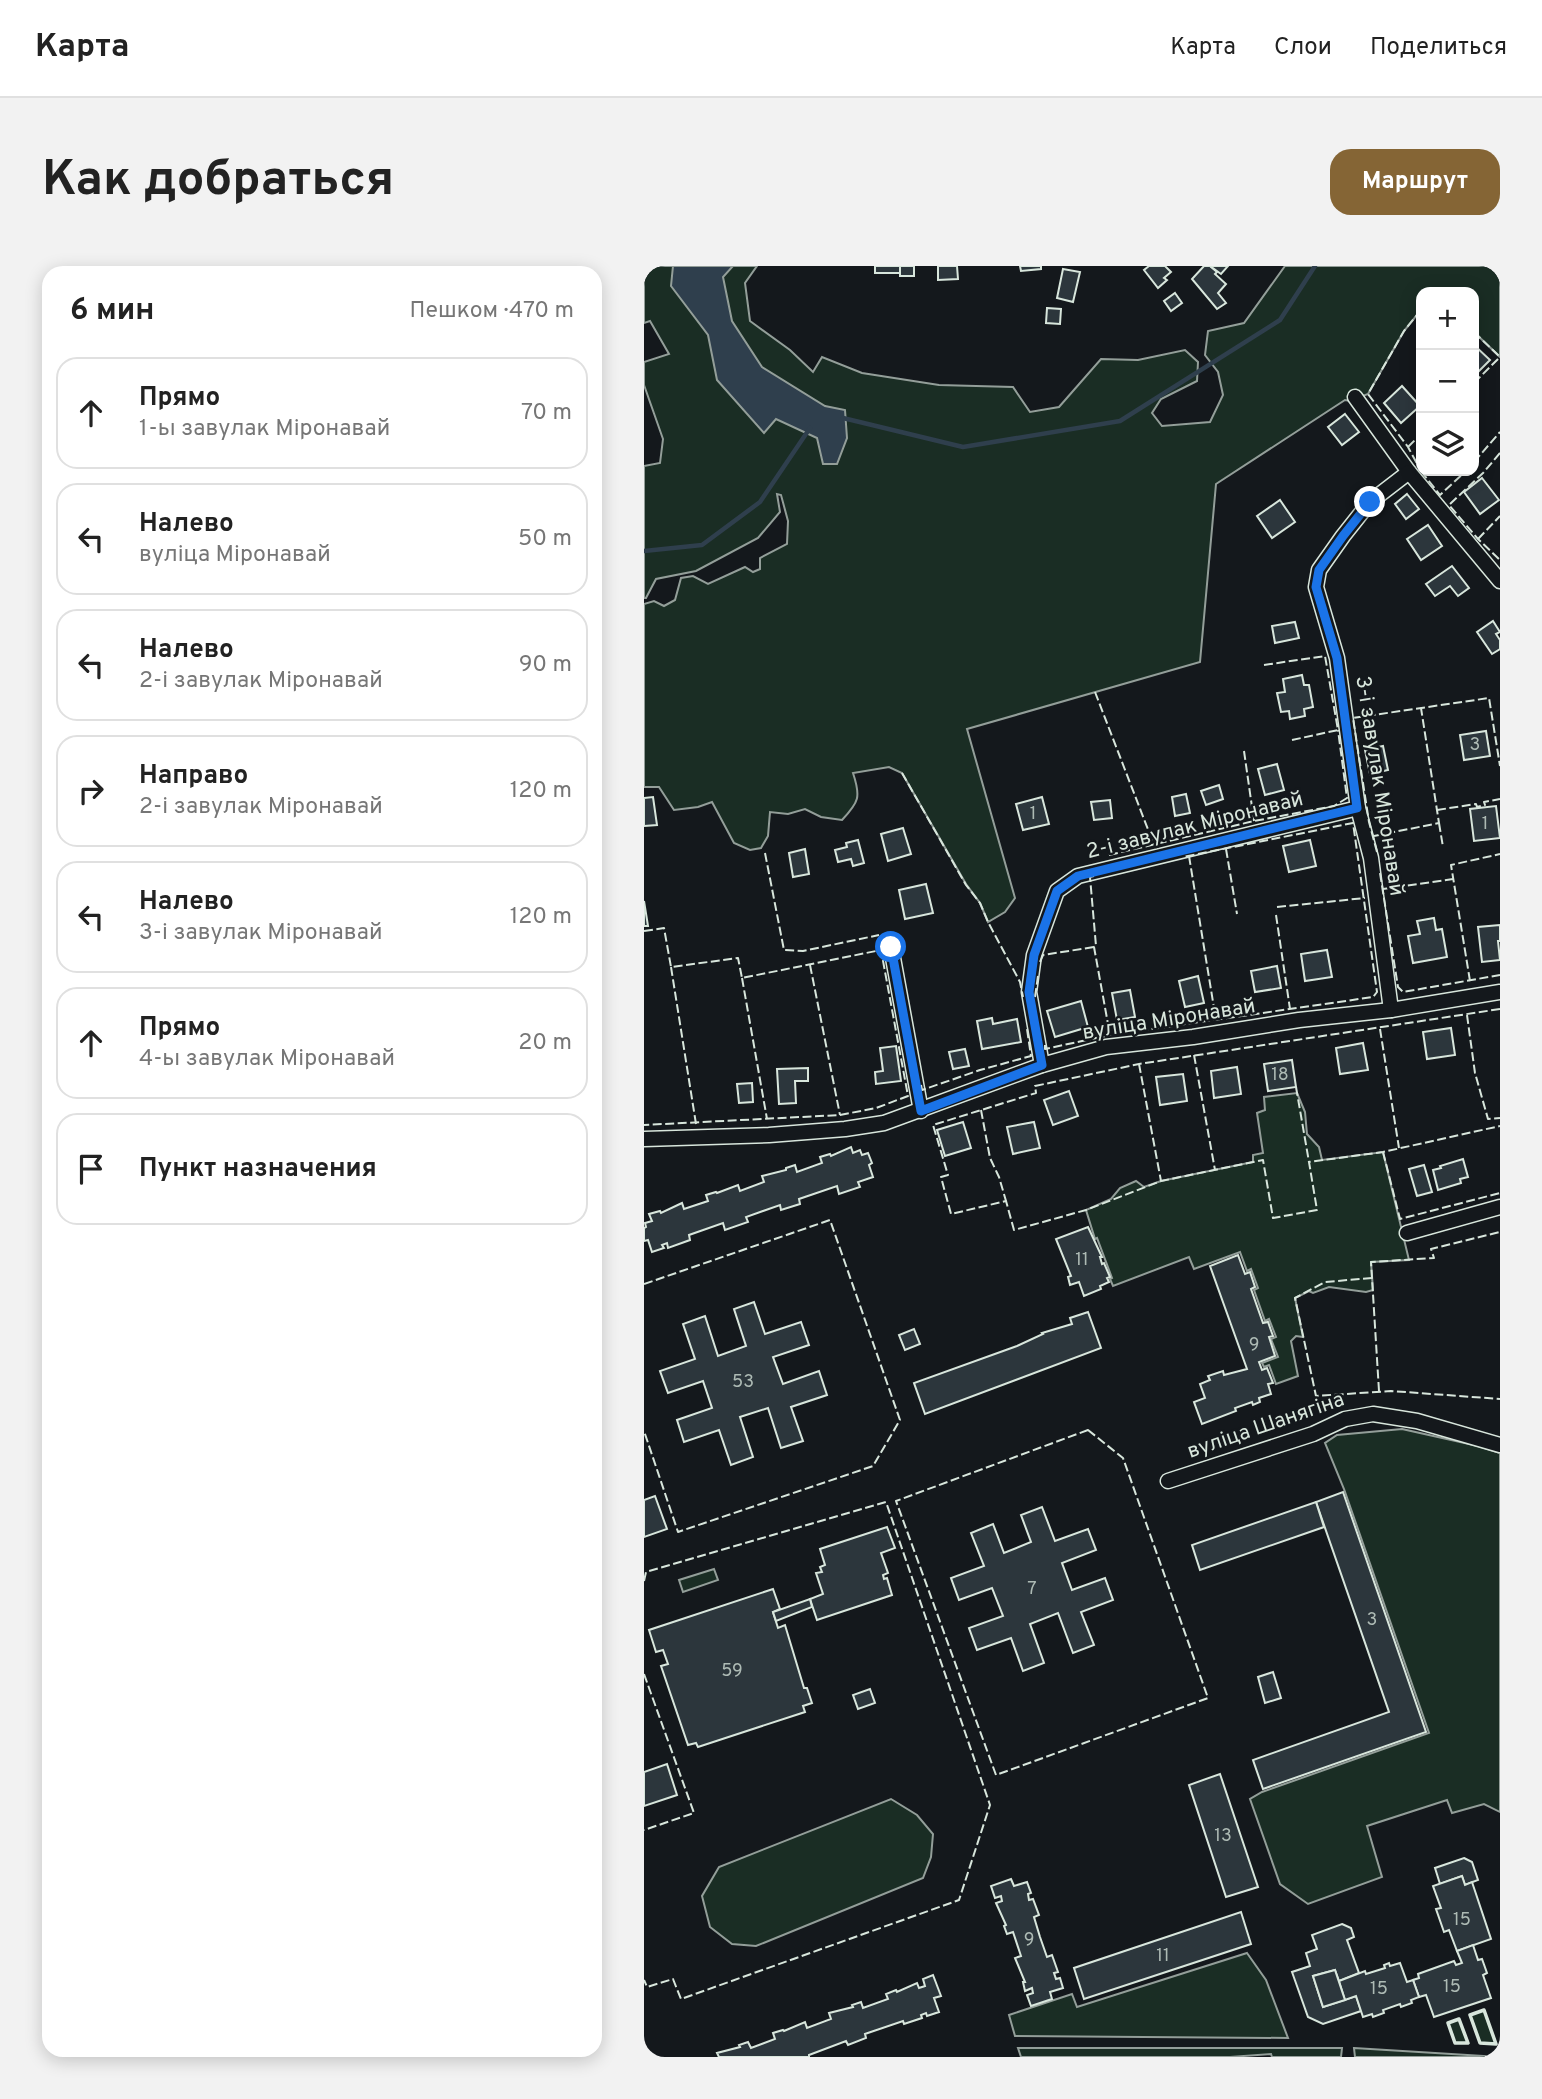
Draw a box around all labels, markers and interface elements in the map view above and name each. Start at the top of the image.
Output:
text: Карта [35,27,129,69]
text: Карта [1170,33,1236,63]
text: Слои [1274,33,1332,63]
text: Поделиться [1370,33,1507,63]
button: Маршрут [1330,149,1500,215]
text: Как добраться [42,151,394,213]
map controls [1416,287,1479,476]
button: + [1416,287,1479,350]
text: 6 мин [70,293,154,330]
text: Пешком · 470 m [410,297,574,326]
button: − [1416,350,1479,413]
text: Прямо [139,382,220,415]
icon: ahead [72,394,110,432]
text: 70 m [521,399,572,428]
button: layers [1416,413,1479,476]
text: 1-ы завулак Міронавай [139,415,390,444]
route end [1354,486,1385,517]
text: Налево [139,508,234,541]
icon: left [72,520,110,558]
text: 50 m [518,525,572,554]
text: вуліца Міронавай [139,541,331,570]
text: Налево [139,634,234,667]
icon: left [72,646,110,684]
text: 90 m [519,651,572,680]
text: 2-і завулак Міронавай [139,667,383,696]
street label: 3-і завулак Міронавай [1348,674,1410,898]
house number: 3 [1470,734,1480,757]
text: Направо [139,760,248,793]
icon: right [72,772,110,810]
text: 120 m [510,777,572,806]
street label: 2-і завулак Міронавай [1084,786,1306,866]
text: 2-і завулак Міронавай [139,793,383,822]
house number: 1 [1030,803,1036,826]
house number: 1 [1482,813,1488,836]
text: Налево [139,886,234,919]
icon: left [72,898,110,936]
text: 120 m [510,903,572,932]
text: 3-і завулак Міронавай [139,919,383,948]
route start [875,931,906,962]
street label: вуліца Міронавай [1080,993,1258,1047]
text: Прямо [139,1012,220,1045]
icon: ahead [72,1024,110,1062]
text: 20 m [518,1029,572,1058]
text: 4-ы завулак Міронавай [139,1045,395,1074]
house number: 18 [1271,1064,1289,1087]
icon: arrive [72,1150,110,1188]
text: Пункт назначения [139,1153,377,1186]
house number: 11 [1075,1249,1089,1272]
house number: 9 [1249,1334,1259,1357]
house number: 53 [732,1371,754,1394]
street label: вуліца Шанягіна [1184,1386,1348,1466]
house number: 7 [1027,1578,1037,1601]
house number: 3 [1367,1609,1377,1632]
house number: 59 [721,1660,743,1683]
house number: 13 [1214,1825,1232,1848]
house number: 15 [1453,1909,1471,1932]
house number: 9 [1024,1929,1034,1952]
house number: 11 [1156,1945,1170,1968]
house number: 15 [1443,1976,1461,1999]
house number: 15 [1370,1978,1388,2001]

